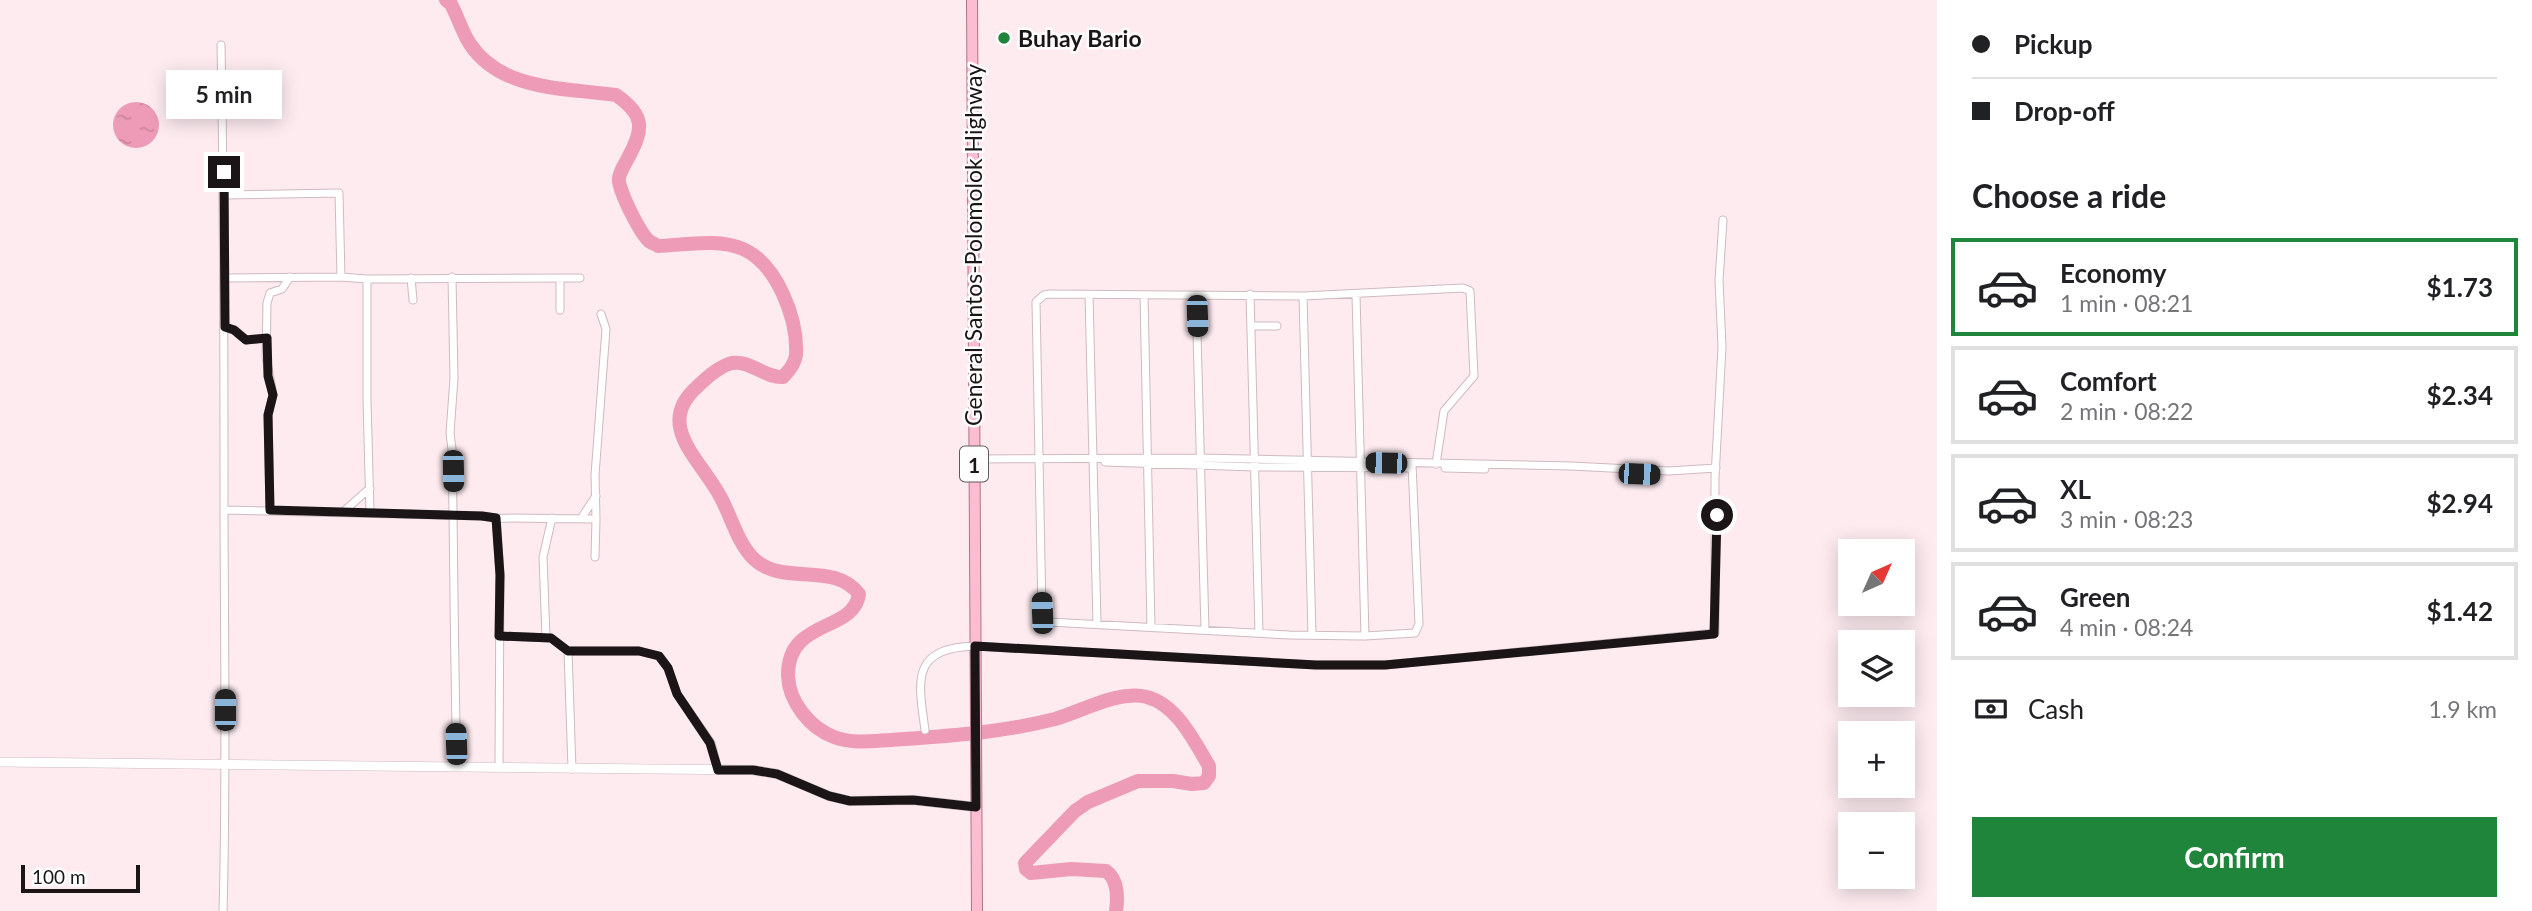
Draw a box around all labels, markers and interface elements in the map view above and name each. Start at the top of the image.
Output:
place label: Buhay Bario [1018,24,1142,52]
text: Pickup [2014,28,2093,60]
marker: Buhay Bario [996,30,1012,46]
street label: General Santos-Polomolok Highway [959,64,987,426]
callout: 5 min [166,71,282,120]
text: 5 min [195,80,253,108]
text: Drop-off [2014,95,2115,127]
route end [208,156,240,188]
text: Choose a ride [1972,176,2166,215]
icon: car [1976,256,2039,319]
text: Economy [2060,257,2166,289]
text: $1.73 [2427,271,2493,303]
text: 1 min · 08:21 [2060,289,2193,317]
car [1186,295,1209,337]
icon: car [1976,364,2039,427]
text: Comfort [2060,365,2157,397]
text: $2.34 [2427,379,2493,411]
text: 2 min · 08:22 [2060,397,2193,425]
road number: 1 [960,447,988,482]
car [443,450,464,492]
car [1365,452,1408,474]
car [1618,463,1661,485]
icon: car [1976,472,2039,535]
text: XL [2060,473,2091,505]
text: $2.94 [2427,487,2493,519]
route start [1701,499,1733,531]
text: 3 min · 08:23 [2060,505,2193,533]
north arrow [1838,539,1914,616]
map controls [1838,539,1915,889]
icon: car [1976,580,2039,643]
text: Green [2060,581,2130,613]
car [1031,592,1054,634]
text: $1.42 [2427,595,2493,627]
text: 4 min · 08:24 [2060,613,2193,641]
button: layers [1838,630,1915,707]
car [215,689,236,731]
icon: cash [1972,690,2010,728]
text: Cash [2028,693,2084,725]
text: 1.9 km [2428,695,2497,723]
button: + [1838,721,1915,798]
car [445,723,468,765]
button: − [1838,812,1915,889]
button: Confirm [1972,817,2497,897]
scale bar [21,862,140,894]
text: 100 m [32,865,86,888]

